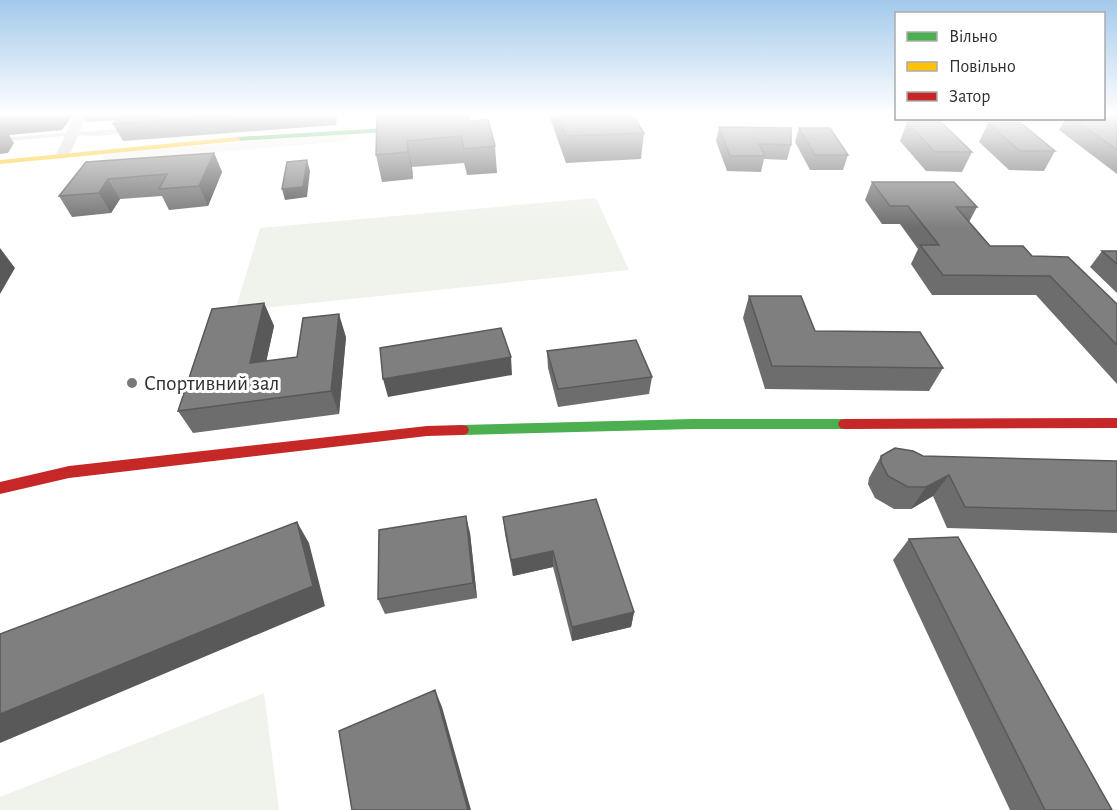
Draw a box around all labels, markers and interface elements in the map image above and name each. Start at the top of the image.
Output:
legend [895,12,1105,120]
text: Вільно [949,28,997,46]
text: Повільно [949,58,1016,76]
text: Затор [949,88,990,106]
place label: Спортивний зал [144,373,279,394]
marker: Спортивний зал [125,376,139,390]

